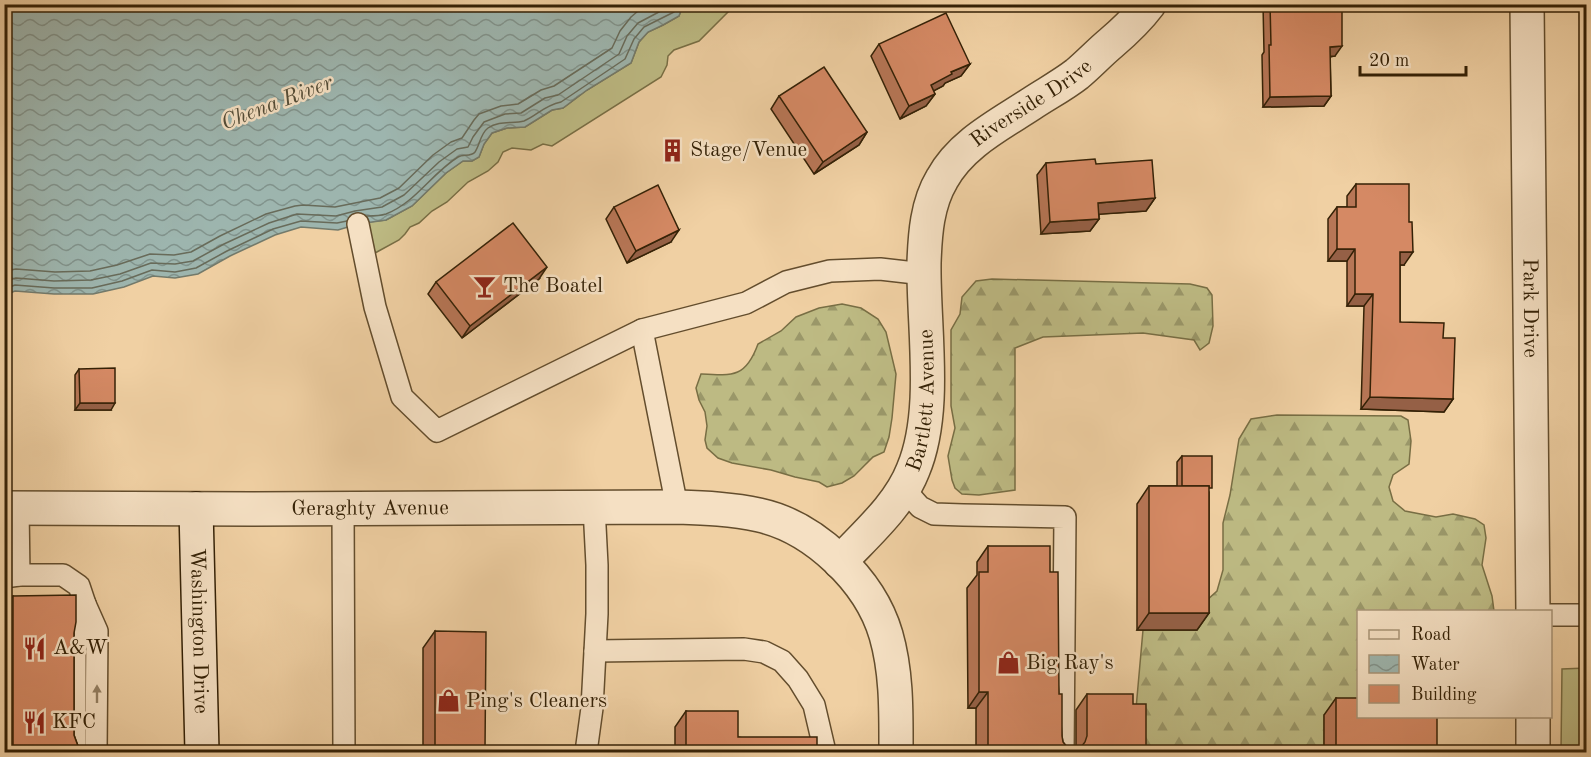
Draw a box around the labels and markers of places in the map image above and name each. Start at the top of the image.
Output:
building icon: Stage/Venue [659,137,685,163]
place label: Stage/Venue [690,140,807,161]
bar icon: The Boatel [472,273,498,299]
place label: The Boatel [503,276,603,297]
restaurant icon: A&W [22,635,48,661]
place label: A&W [53,638,108,659]
shop icon: Big Ray's [995,650,1021,676]
place label: Big Ray's [1026,653,1114,674]
shop icon: Ping's Cleaners [435,688,461,714]
place label: Ping's Cleaners [466,691,607,712]
restaurant icon: KFC [21,709,47,735]
place label: KFC [52,712,96,733]

